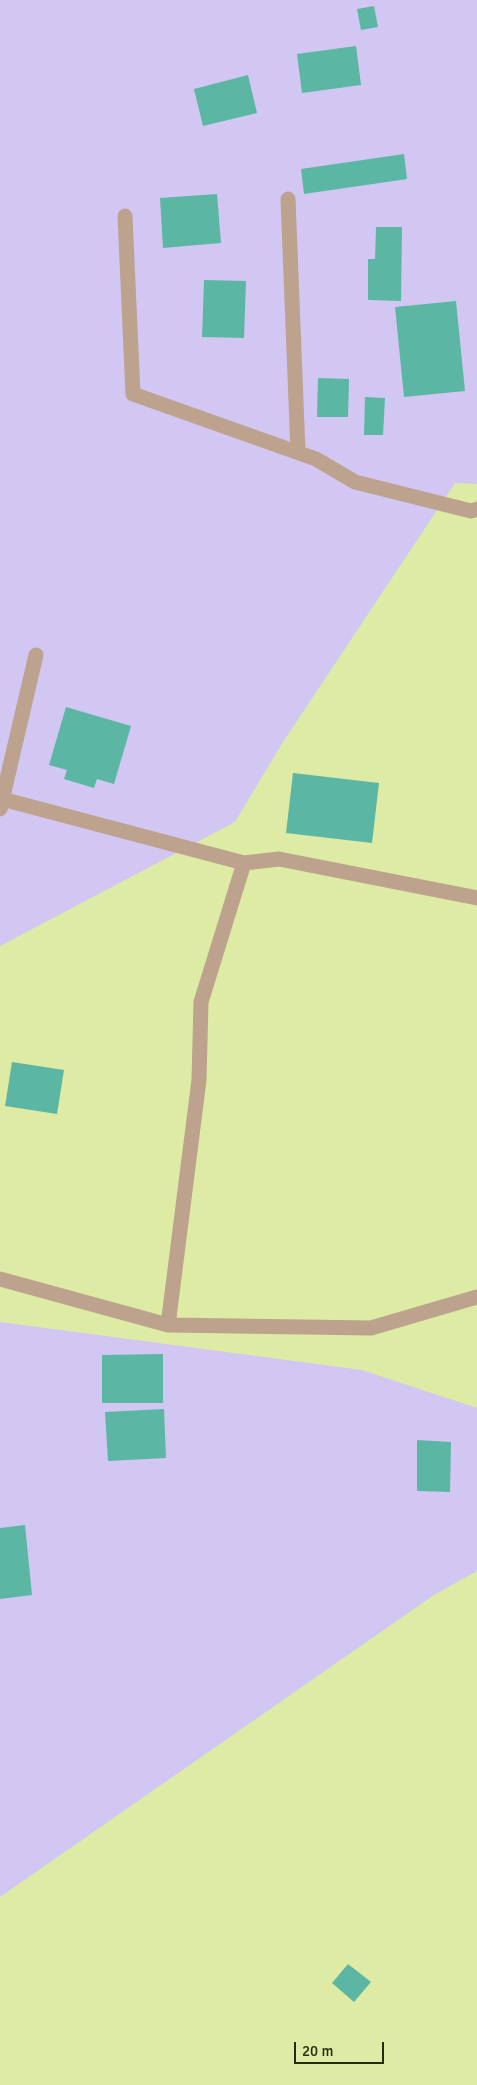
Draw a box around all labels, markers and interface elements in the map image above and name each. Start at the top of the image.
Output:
scale bar [297,2032,387,2064]
text: 20 m [302,2042,333,2060]

